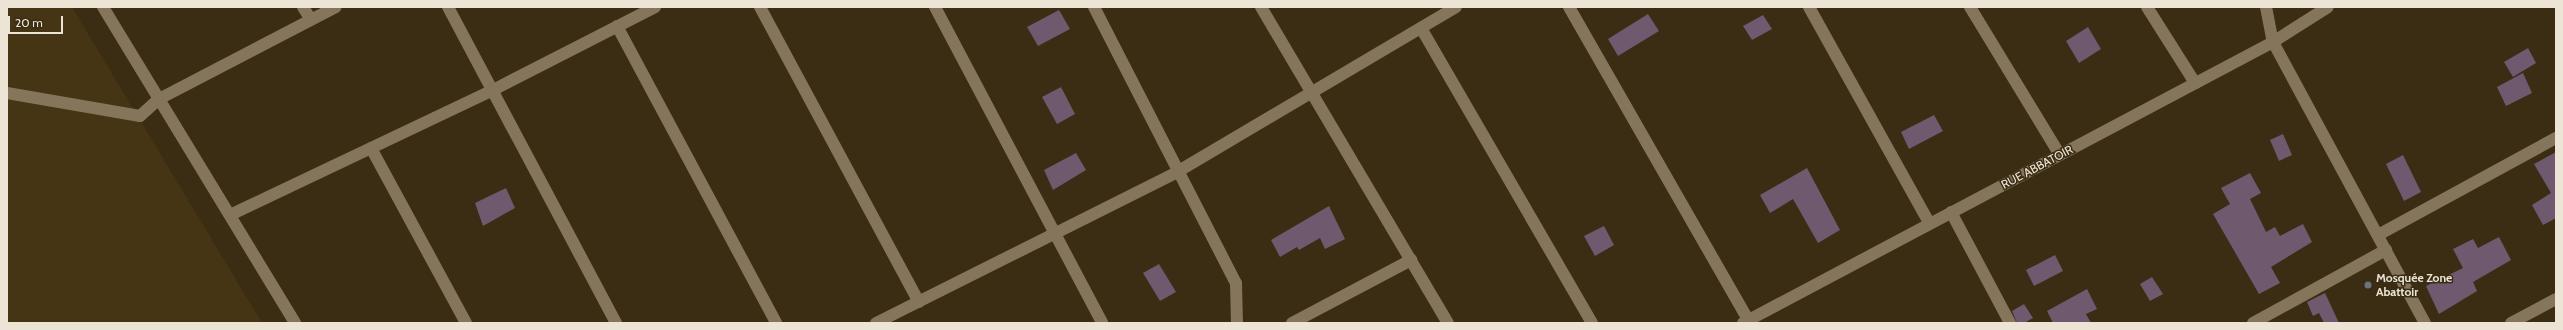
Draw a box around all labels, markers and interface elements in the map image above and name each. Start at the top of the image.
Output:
scale bar [10,8,65,34]
text: 20 m [15,15,43,30]
street label: RUE ABBATOIR [1999,142,2075,192]
place label: Mosquée Zone Abattoir [2376,271,2452,299]
marker: Mosquée Zone Abattoir [2363,280,2373,290]

